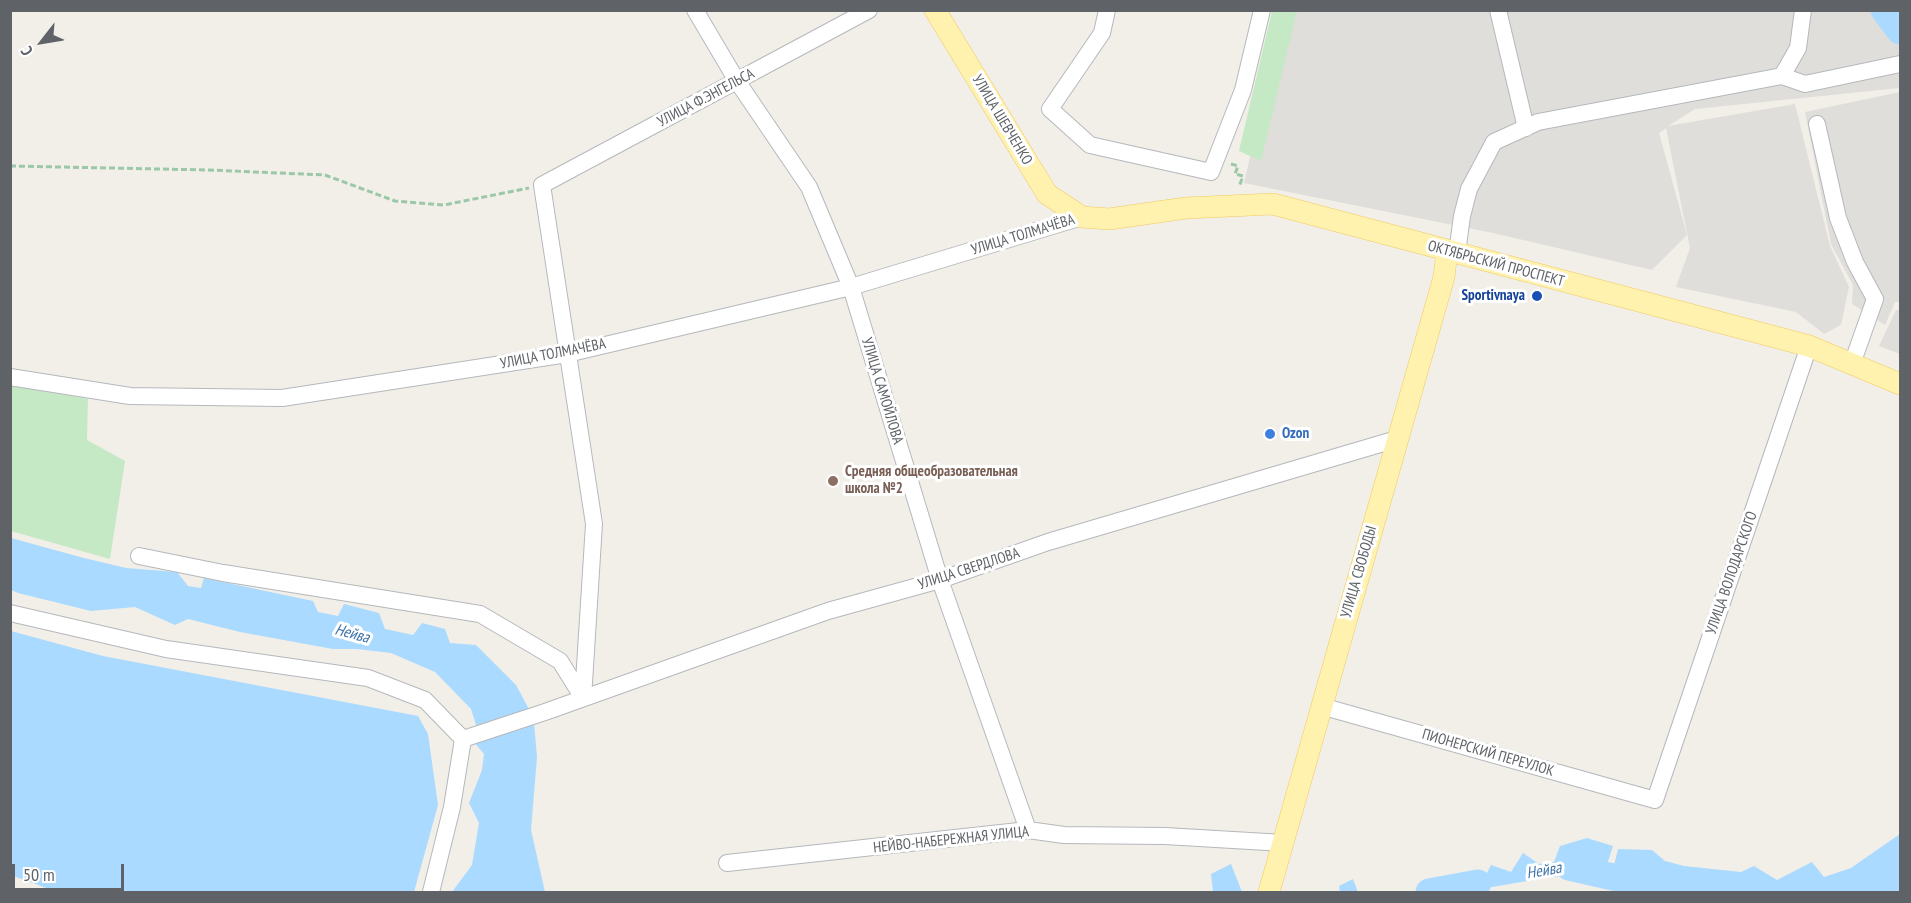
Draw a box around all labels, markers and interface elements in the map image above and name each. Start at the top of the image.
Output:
north arrow [12,12,72,72]
text: С [16,43,37,60]
street label: УЛИЦА Ф.ЭНГЕЛЬСА [654,65,758,131]
street label: УЛИЦА ШЕВЧЕНКО [968,72,1036,168]
street label: УЛИЦА ТОЛМАЧЁВА [969,211,1077,259]
street label: ОКТЯБРЬСКИЙ ПРОСПЕКТ [1426,237,1566,291]
place label: Sportivnaya [1461,287,1525,305]
marker: Sportivnaya [1530,289,1544,303]
street label: УЛИЦА ТОЛМАЧЁВА [499,335,607,373]
street label: УЛИЦА САМОЙЛОВА [857,336,907,446]
place label: Ozon [1282,425,1309,443]
marker: Ozon [1263,427,1277,441]
place label: Средняя общеобразовательная школа №2 [845,463,1018,498]
marker: Средняя общеобразовательная школа №2 [826,474,840,488]
street label: УЛИЦА ВОЛОДАРСКОГО [1703,509,1761,637]
street label: УЛИЦА СВОБОДЫ [1337,524,1381,620]
street label: УЛИЦА СВЕРДЛОВА [916,544,1022,594]
water label: Нейва [333,620,371,648]
street label: ПИОНЕРСКИЙ ПЕРЕУЛОК [1420,726,1556,780]
street label: НЕЙВО-НАБЕРЕЖНАЯ УЛИЦА [872,823,1030,857]
scale bar [15,852,128,890]
water label: Нейва [1525,859,1563,883]
text: 50 m [23,863,55,886]

